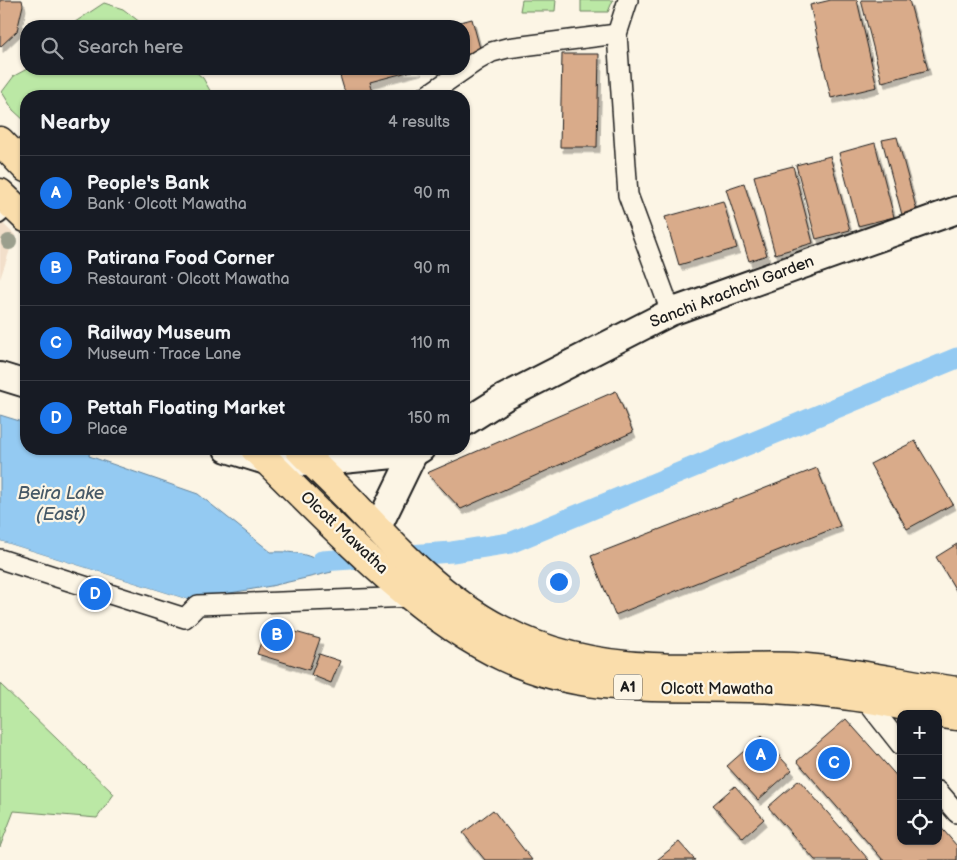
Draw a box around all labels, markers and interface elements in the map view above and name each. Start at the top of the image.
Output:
search box [20,20,470,75]
icon: search [38,34,66,62]
text: Search here [78,36,183,59]
text: Nearby [40,110,110,135]
text: 4 results [388,113,450,132]
text: People's Bank [87,172,209,195]
text: A [51,184,61,203]
text: 90 m [414,184,450,203]
text: Bank · Olcott Mawatha [87,195,247,214]
text: Patirana Food Corner [87,247,274,270]
street label: Sanchi Arachchi Garden [647,252,817,332]
text: B [50,259,62,278]
text: 90 m [414,259,450,278]
text: Restaurant · Olcott Mawatha [87,270,290,289]
text: Railway Museum [87,322,231,345]
text: C [50,334,62,353]
text: 110 m [411,334,450,353]
text: Museum · Trace Lane [87,345,241,364]
text: Pettah Floating Market [87,397,285,420]
text: D [50,409,62,428]
text: 150 m [408,409,450,428]
text: Place [87,420,128,439]
water label: Beira Lake (East) [18,483,104,525]
street label: Olcott Mawatha [296,488,392,578]
your location [546,569,572,595]
pin: D [79,575,111,613]
pin: B [261,616,293,654]
road number: A1 [614,674,642,700]
street label: Olcott Mawatha [661,680,773,699]
map controls [897,710,942,845]
button: + [897,710,942,755]
pin: A [745,736,777,774]
pin: C [818,744,850,782]
button: − [897,755,942,800]
button: locate [897,800,942,845]

